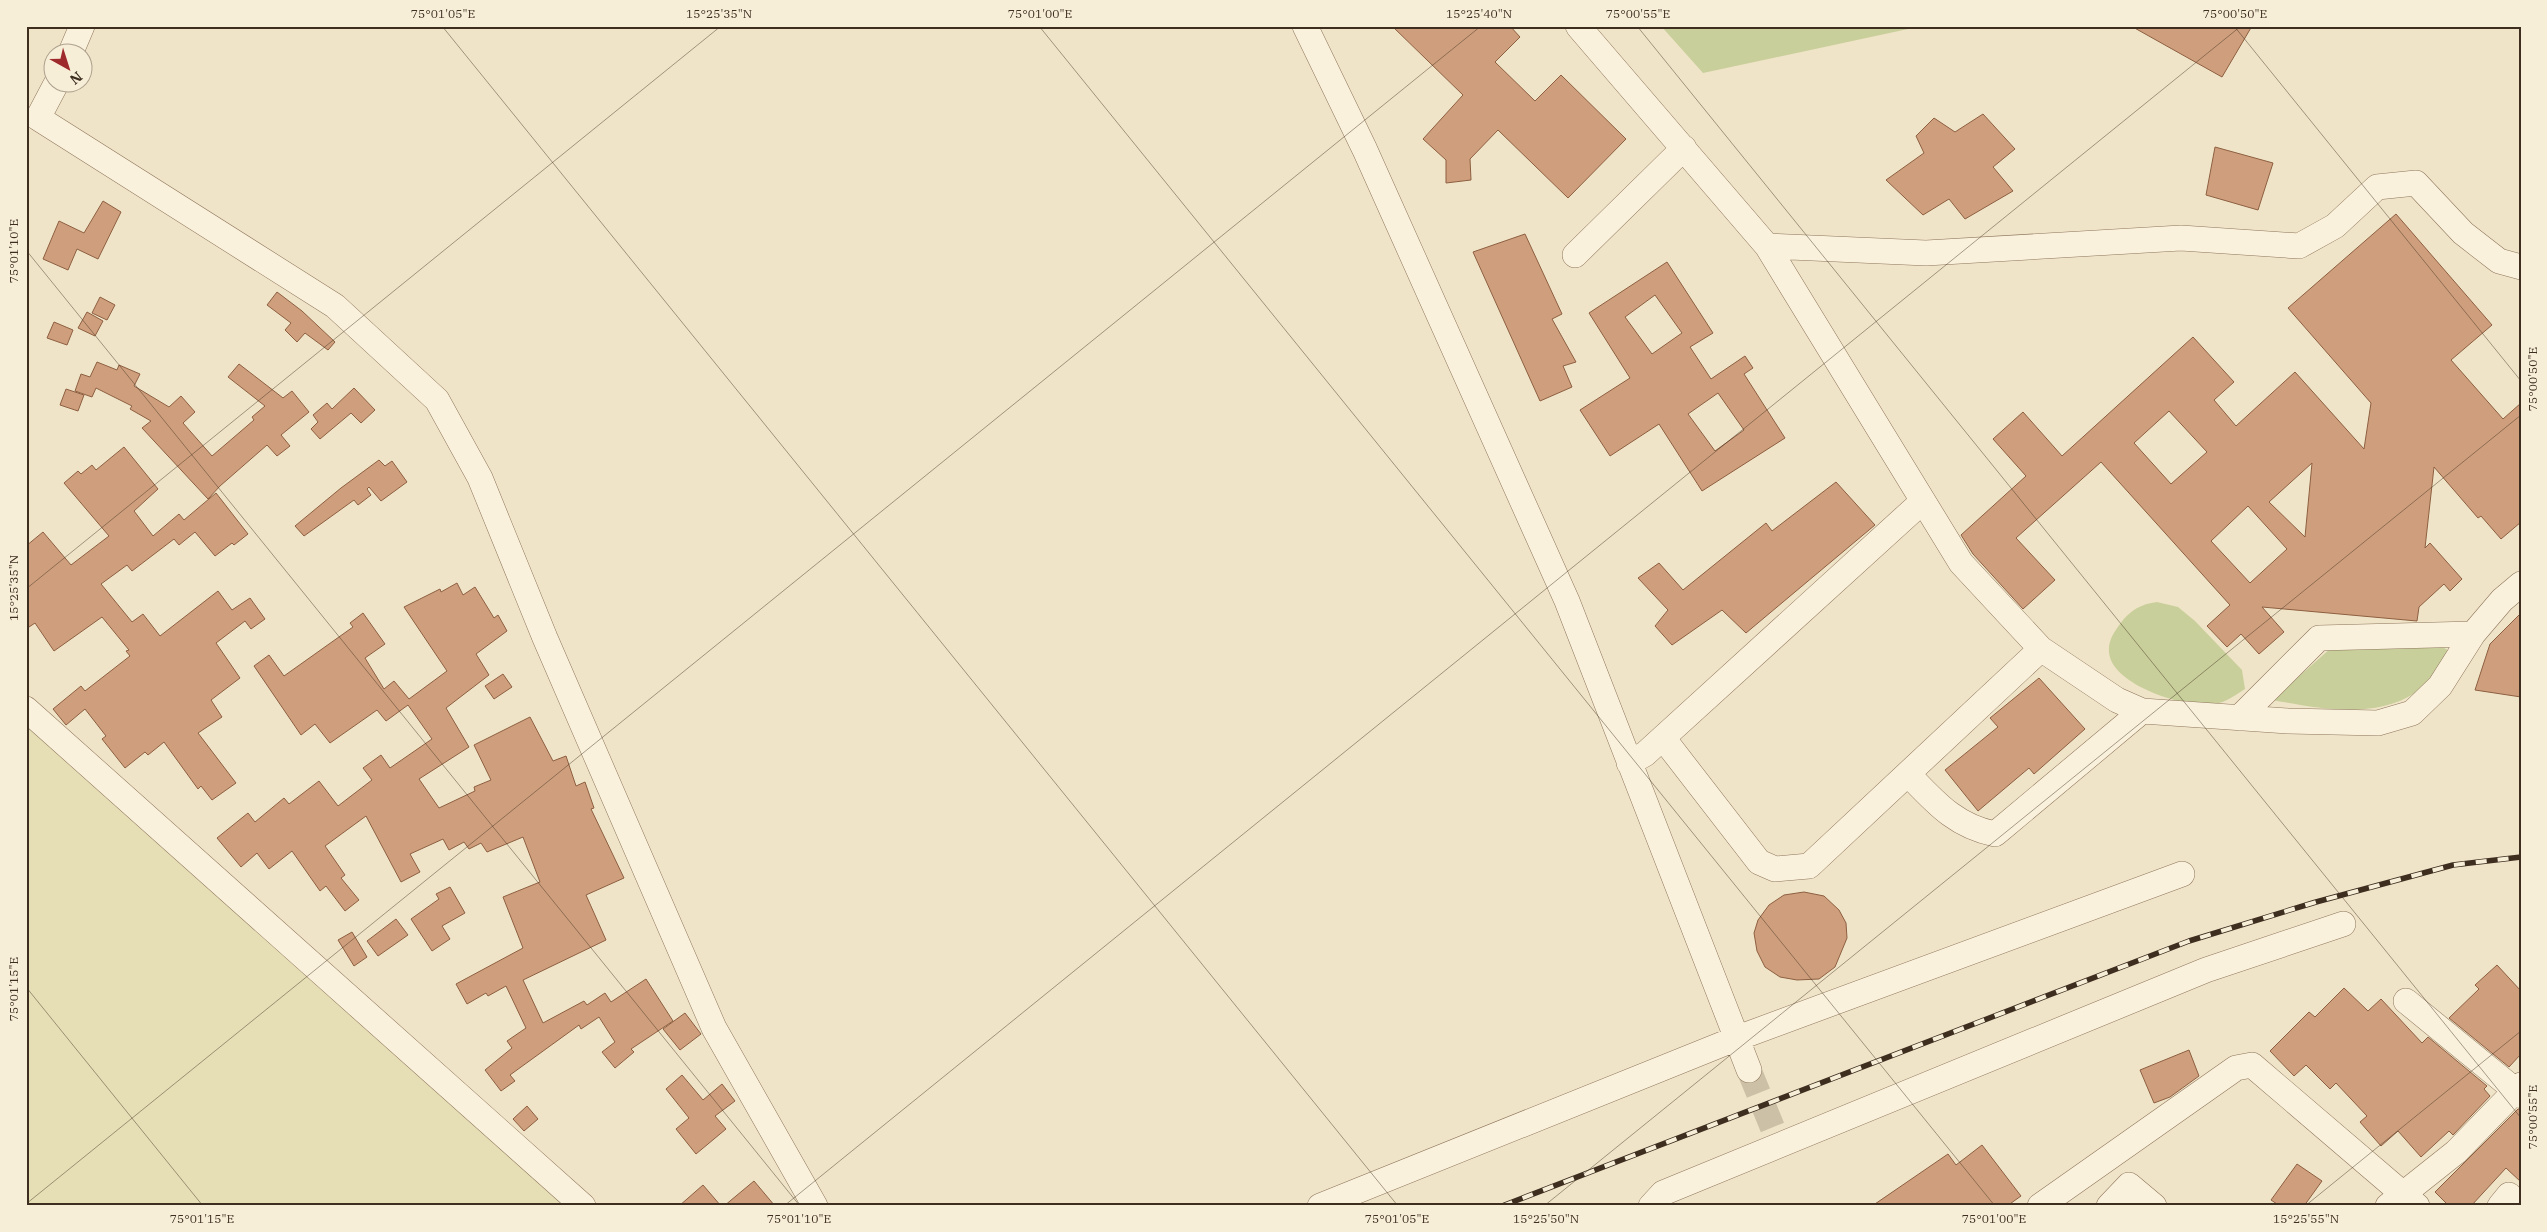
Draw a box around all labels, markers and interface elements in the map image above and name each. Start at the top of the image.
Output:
text: 75°01'05"E [411,6,475,21]
text: 15°25'35"N [686,6,752,21]
text: 75°01'00"E [1008,6,1072,21]
text: 15°25'40"N [1446,6,1512,21]
text: 75°00'55"E [1606,6,1670,21]
text: 75°00'50"E [2203,6,2267,21]
north arrow [42,42,92,92]
text: N [66,68,86,89]
text: 75°01'10"E [6,219,21,283]
text: 75°00'50"E [2525,347,2540,411]
text: 15°25'35"N [6,555,21,621]
text: 75°01'15"E [6,957,21,1021]
text: 75°00'55"E [2525,1085,2540,1149]
text: 75°01'15"E [170,1211,234,1226]
text: 75°01'10"E [767,1211,831,1226]
text: 75°01'05"E [1365,1211,1429,1226]
text: 15°25'50"N [1513,1211,1579,1226]
text: 75°01'00"E [1962,1211,2026,1226]
text: 15°25'55"N [2273,1211,2339,1226]

